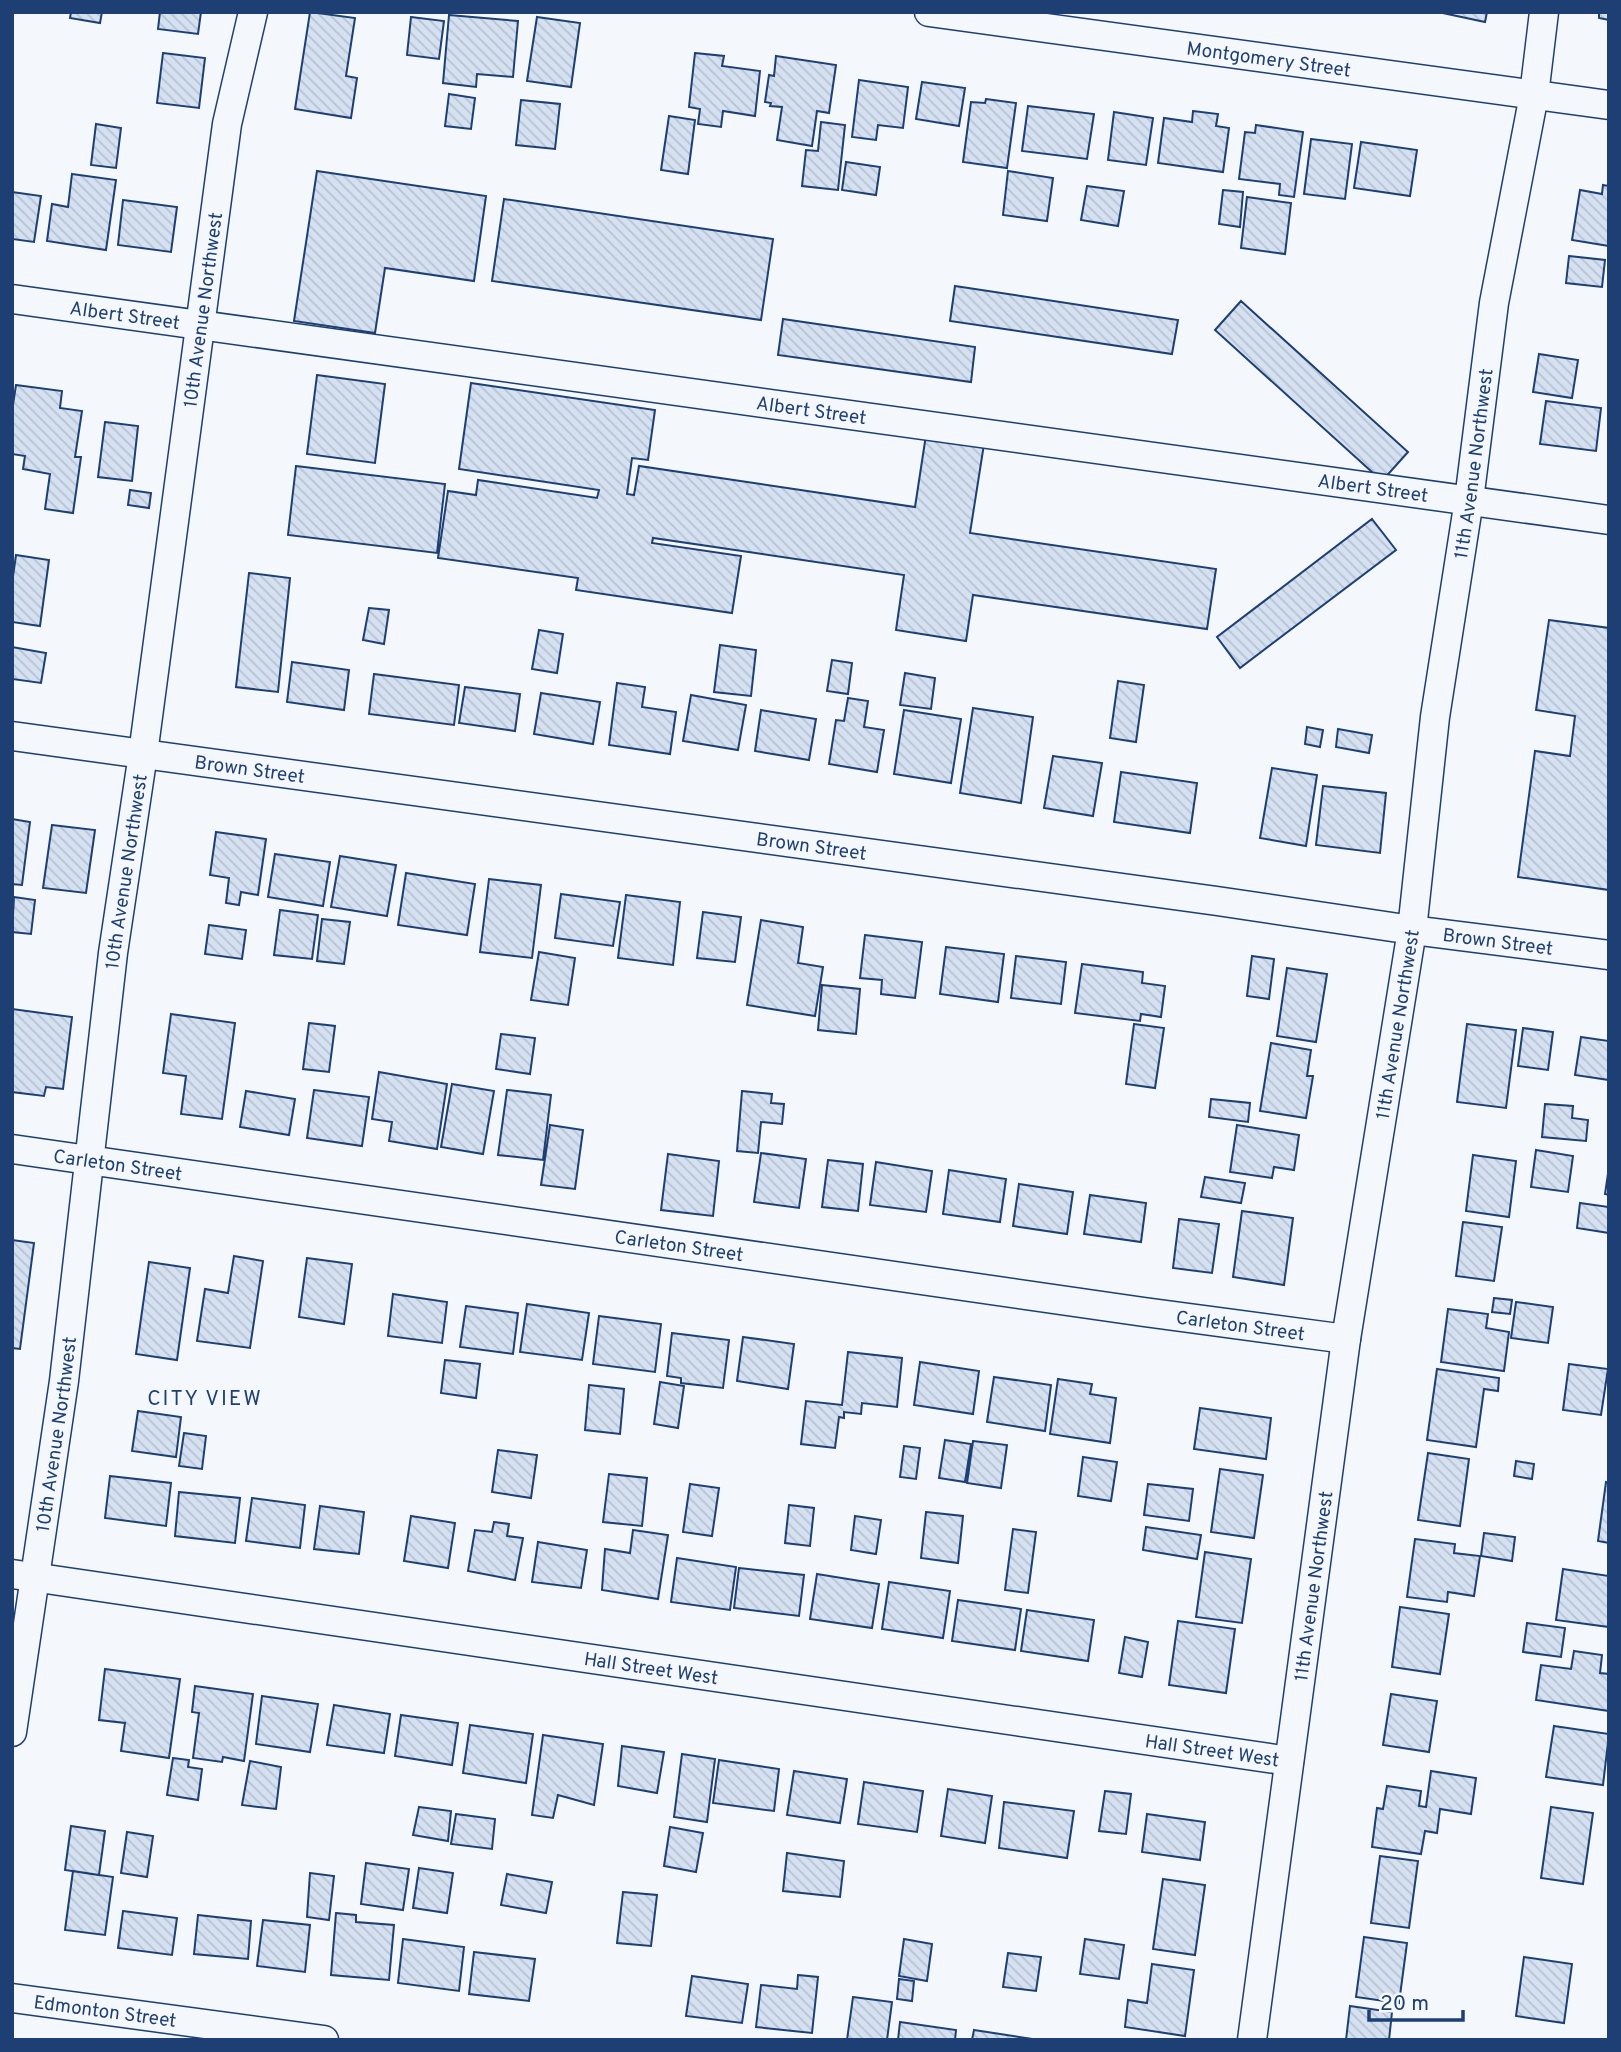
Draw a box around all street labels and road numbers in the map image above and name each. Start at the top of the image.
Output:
street label: Montgomery Street [1185,37,1352,84]
street label: 10th Avenue Northwest [179,211,229,409]
street label: Albert Street [68,297,181,336]
street label: 11th Avenue Northwest [1450,367,1500,561]
street label: Albert Street [754,392,868,431]
street label: Albert Street [1316,470,1429,509]
street label: Brown Street [193,751,306,790]
street label: 10th Avenue Northwest [101,773,154,971]
street label: Brown Street [755,828,868,867]
street label: Brown Street [1441,924,1554,962]
street label: 11th Avenue Northwest [1372,928,1426,1121]
street label: Carleton Street [52,1145,184,1187]
street label: Carleton Street [613,1226,745,1268]
street label: Carleton Street [1174,1306,1306,1347]
street label: 10th Avenue Northwest [32,1335,83,1534]
street label: 11th Avenue Northwest [1290,1490,1339,1683]
street label: Hall Street West [582,1648,720,1691]
street label: Hall Street West [1143,1730,1281,1773]
street label: Edmonton Street [32,1991,178,2034]

